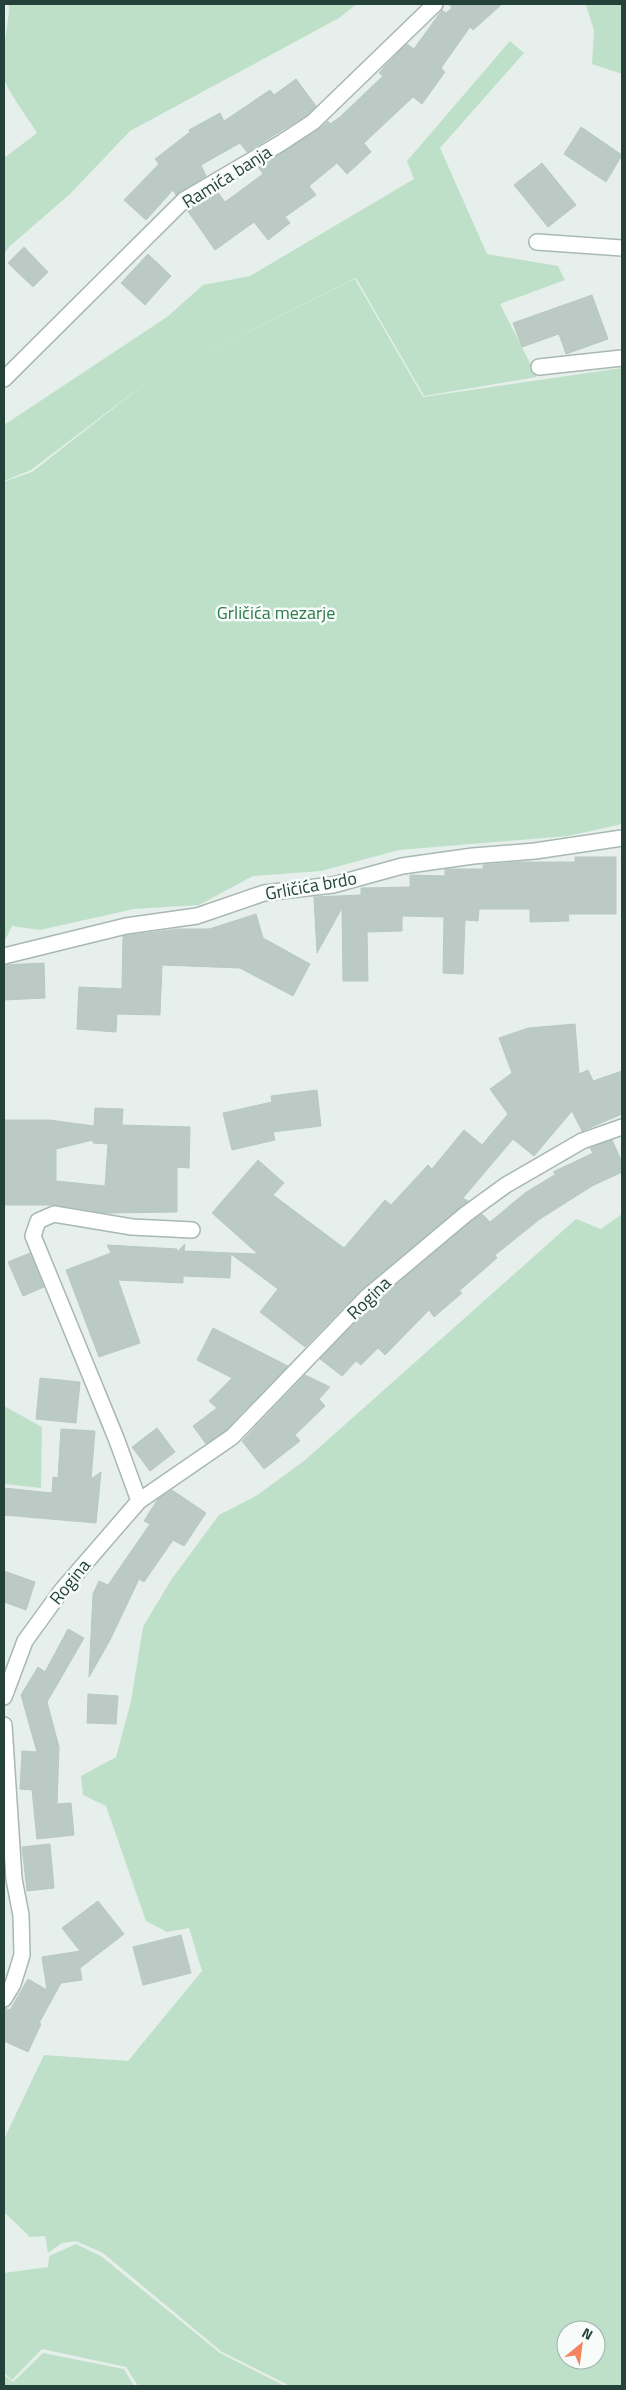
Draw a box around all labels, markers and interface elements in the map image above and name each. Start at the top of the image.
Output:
street label: Ramića banja [177,138,277,215]
park label: Grličića mezarje [217,599,335,626]
street label: Grličića brdo [263,864,359,907]
street label: Rogina [340,1270,397,1326]
street label: Rogina [43,1553,97,1611]
north arrow [556,2320,606,2370]
text: N [578,2322,597,2345]

